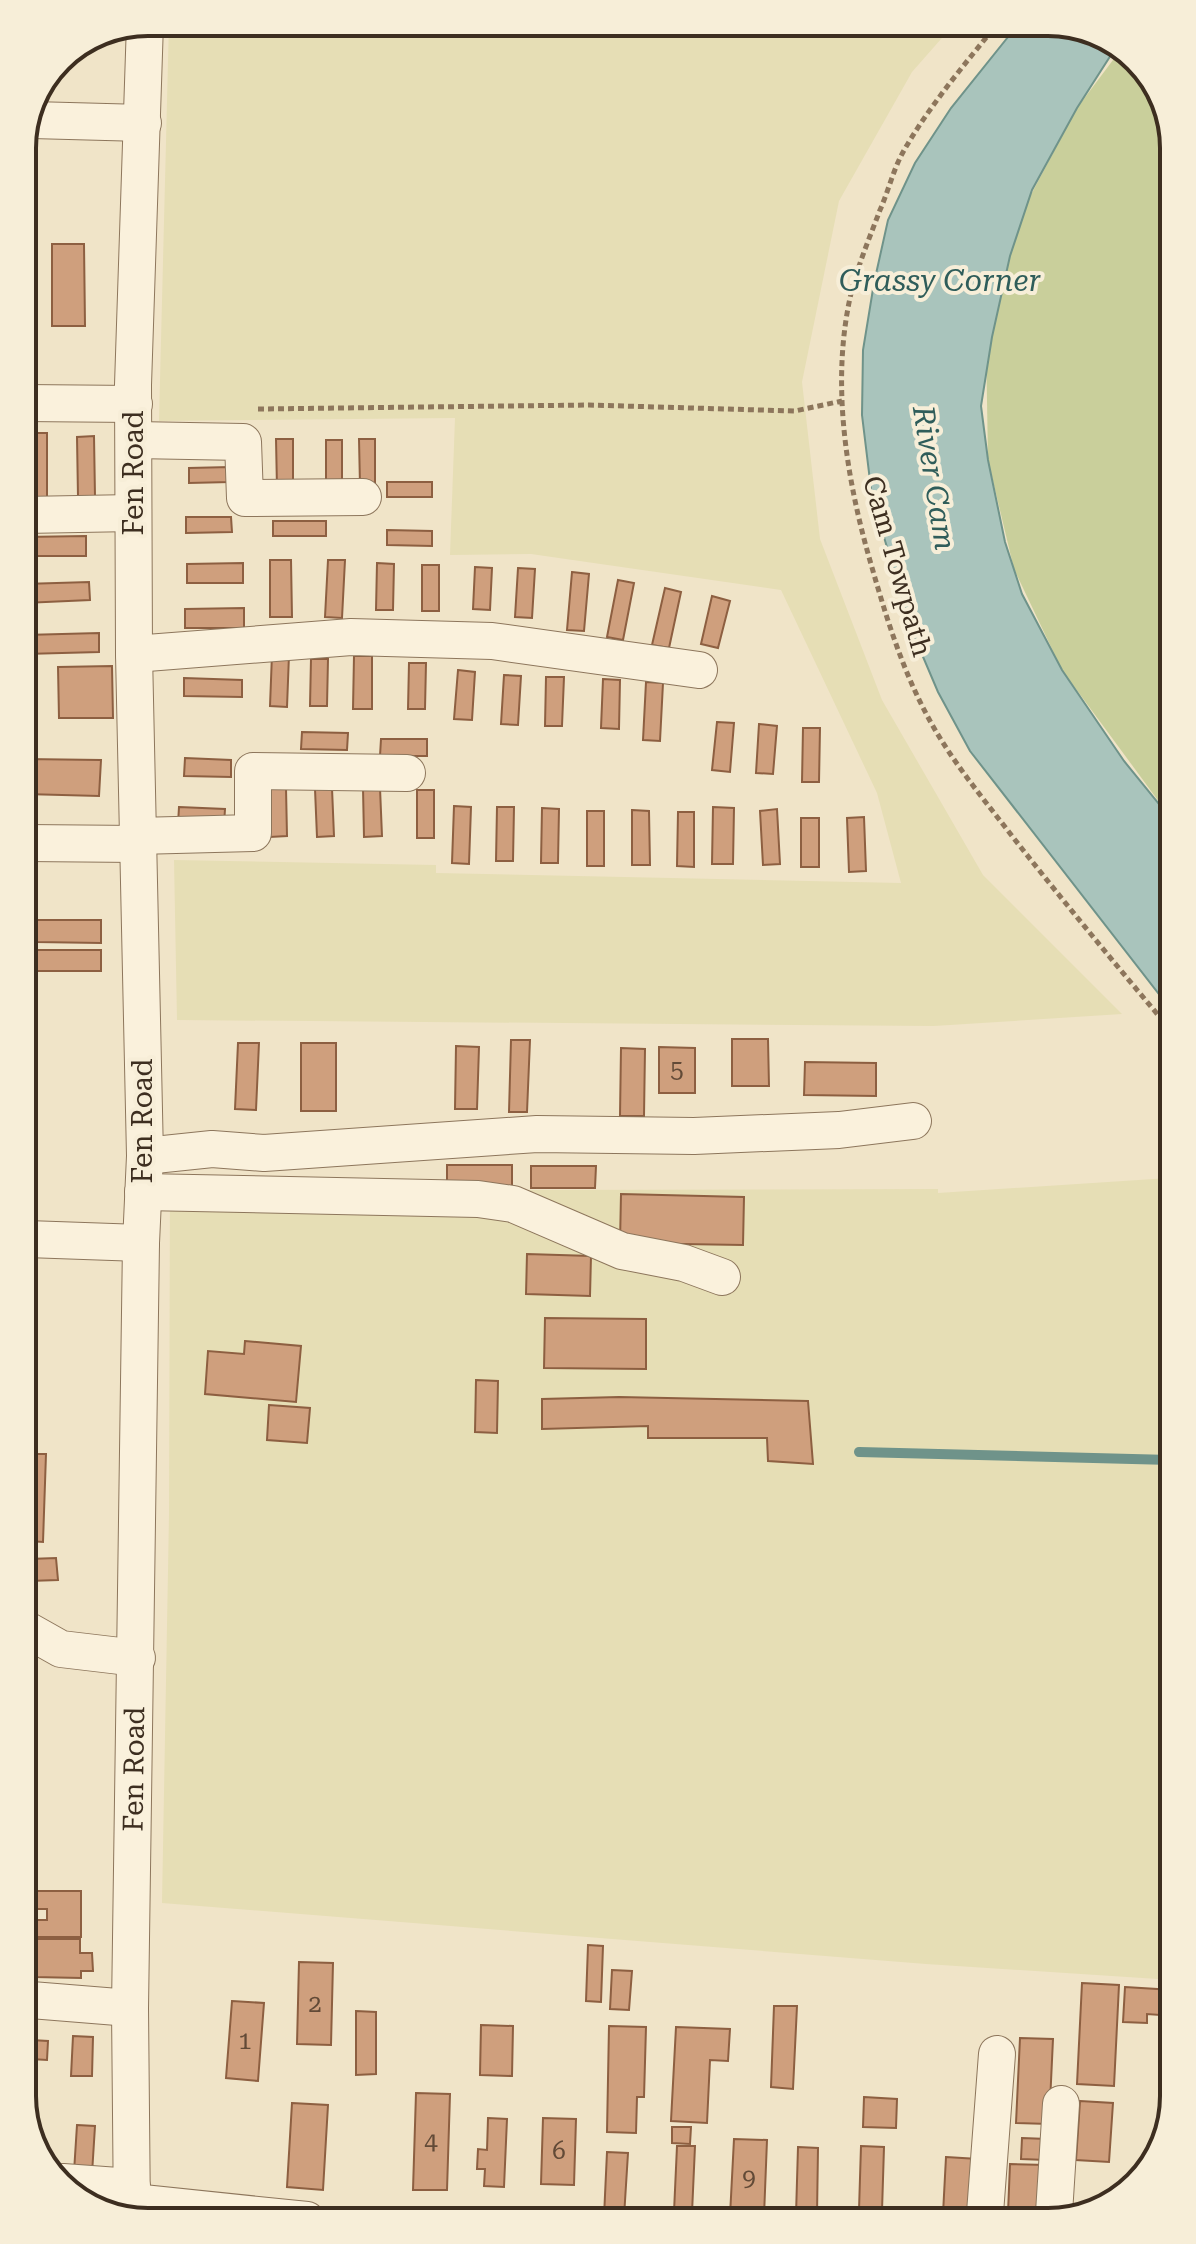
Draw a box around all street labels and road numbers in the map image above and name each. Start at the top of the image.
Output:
street label: Fen Road [117,411,150,535]
street label: Cam Towpath [856,472,939,660]
street label: Fen Road [126,1059,159,1183]
street label: Fen Road [117,1706,151,1832]

